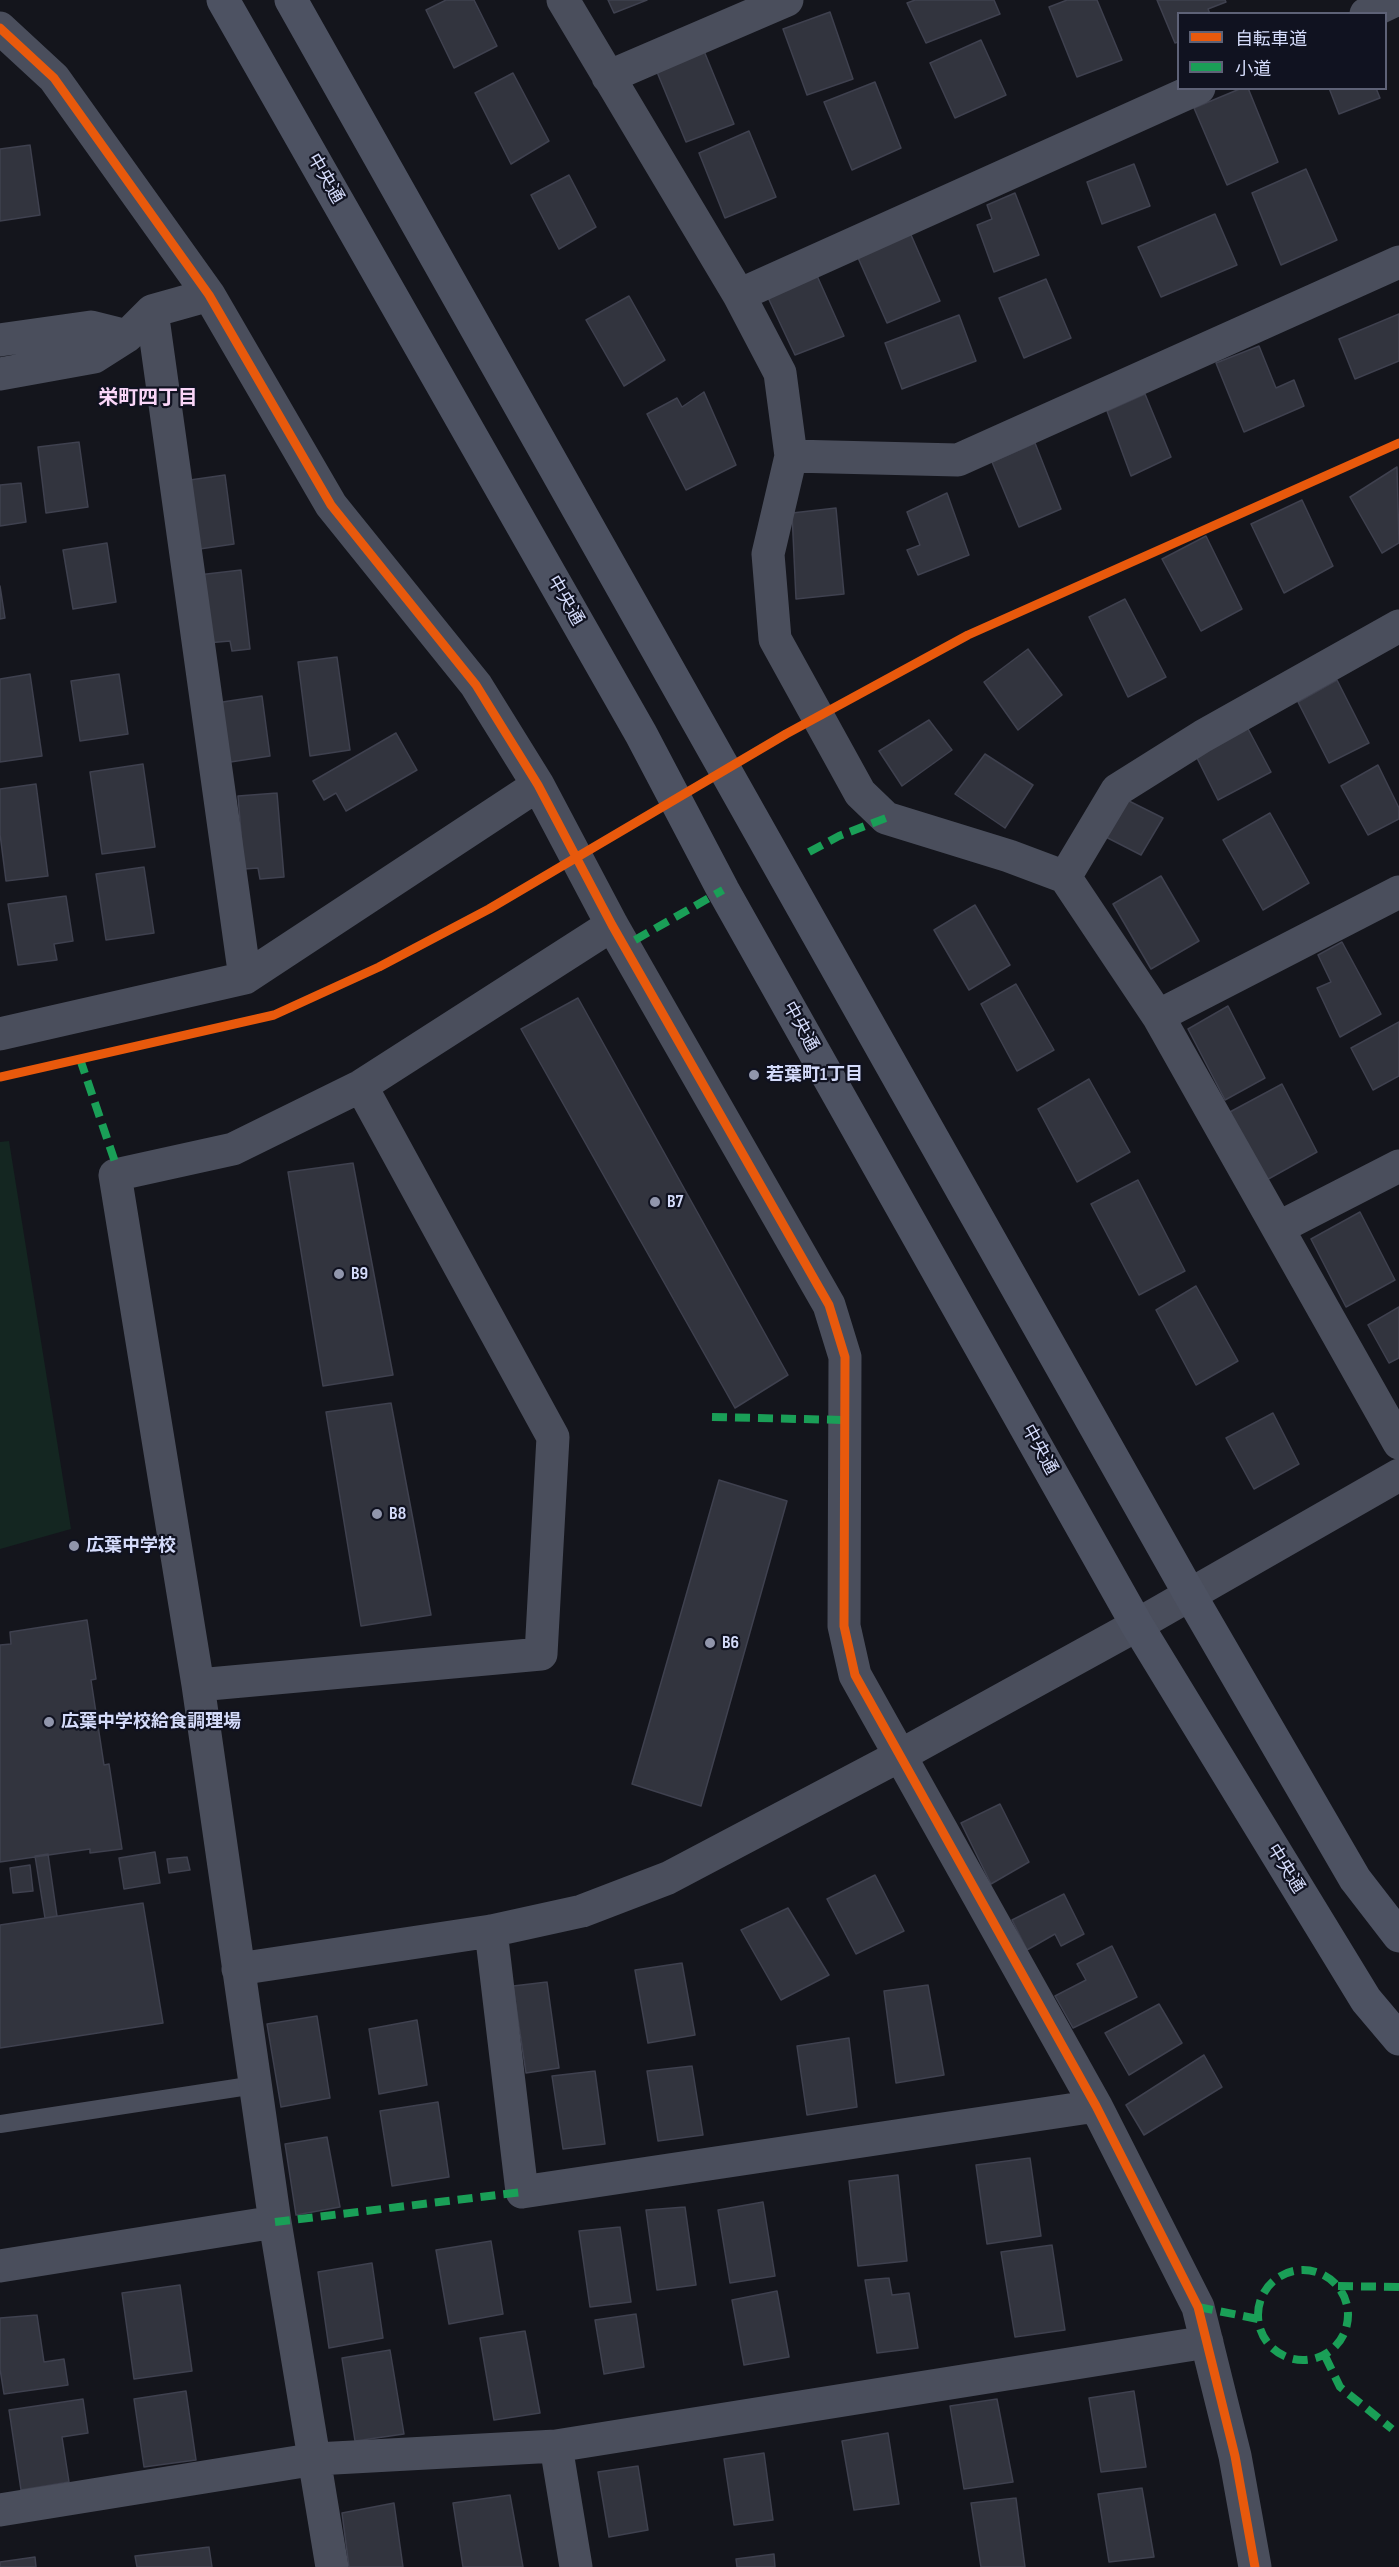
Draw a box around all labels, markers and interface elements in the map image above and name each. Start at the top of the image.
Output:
legend [1177,12,1387,90]
text: 自転車道 [1235,29,1307,50]
text: 小道 [1235,59,1271,80]
street label: 中央通 [302,150,348,208]
district label: 栄町四丁目 [98,387,198,411]
street label: 中央通 [542,572,588,630]
street label: 中央通 [777,998,823,1056]
place label: 若葉町1丁目 [766,1064,863,1086]
marker: 若葉町1丁目 [747,1068,761,1082]
place label: B7 [667,1191,683,1213]
marker: B7 [648,1195,662,1209]
place label: B9 [351,1263,368,1285]
marker: B9 [332,1267,346,1281]
street label: 中央通 [1016,1421,1062,1479]
place label: B8 [389,1503,406,1525]
marker: B8 [370,1507,384,1521]
place label: 広葉中学校 [86,1535,176,1557]
marker: 広葉中学校 [67,1539,81,1553]
place label: B6 [722,1632,739,1654]
marker: B6 [703,1636,717,1650]
place label: 広葉中学校給食調理場 [61,1711,241,1733]
marker: 広葉中学校給食調理場 [42,1715,56,1729]
street label: 中央通 [1262,1840,1308,1898]

